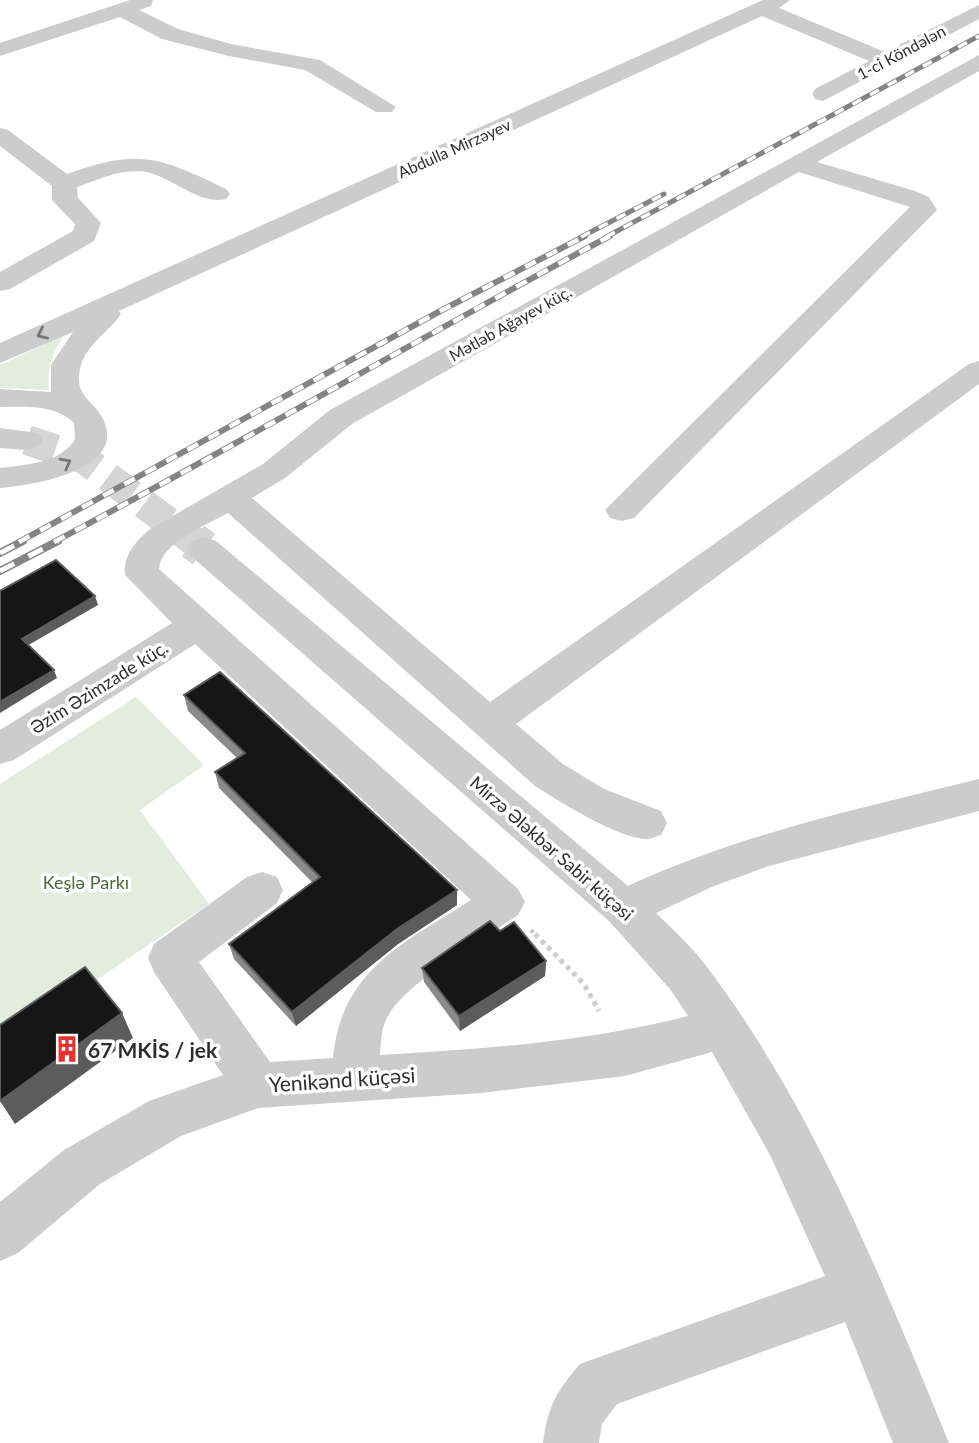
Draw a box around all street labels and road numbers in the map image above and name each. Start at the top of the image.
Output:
street label: 1-ci Köndələn [854,21,948,83]
street label: Abdulla Mirzəyev [395,114,514,181]
street label: Mətləb Ağayev küç. [445,281,575,365]
street label: Əzim Əzimzade küç. [26,636,172,738]
street label: Mirzə Ələkbər Sabir küçəsi [466,771,638,925]
street label: Yenikənd küçəsi [268,1061,416,1097]

